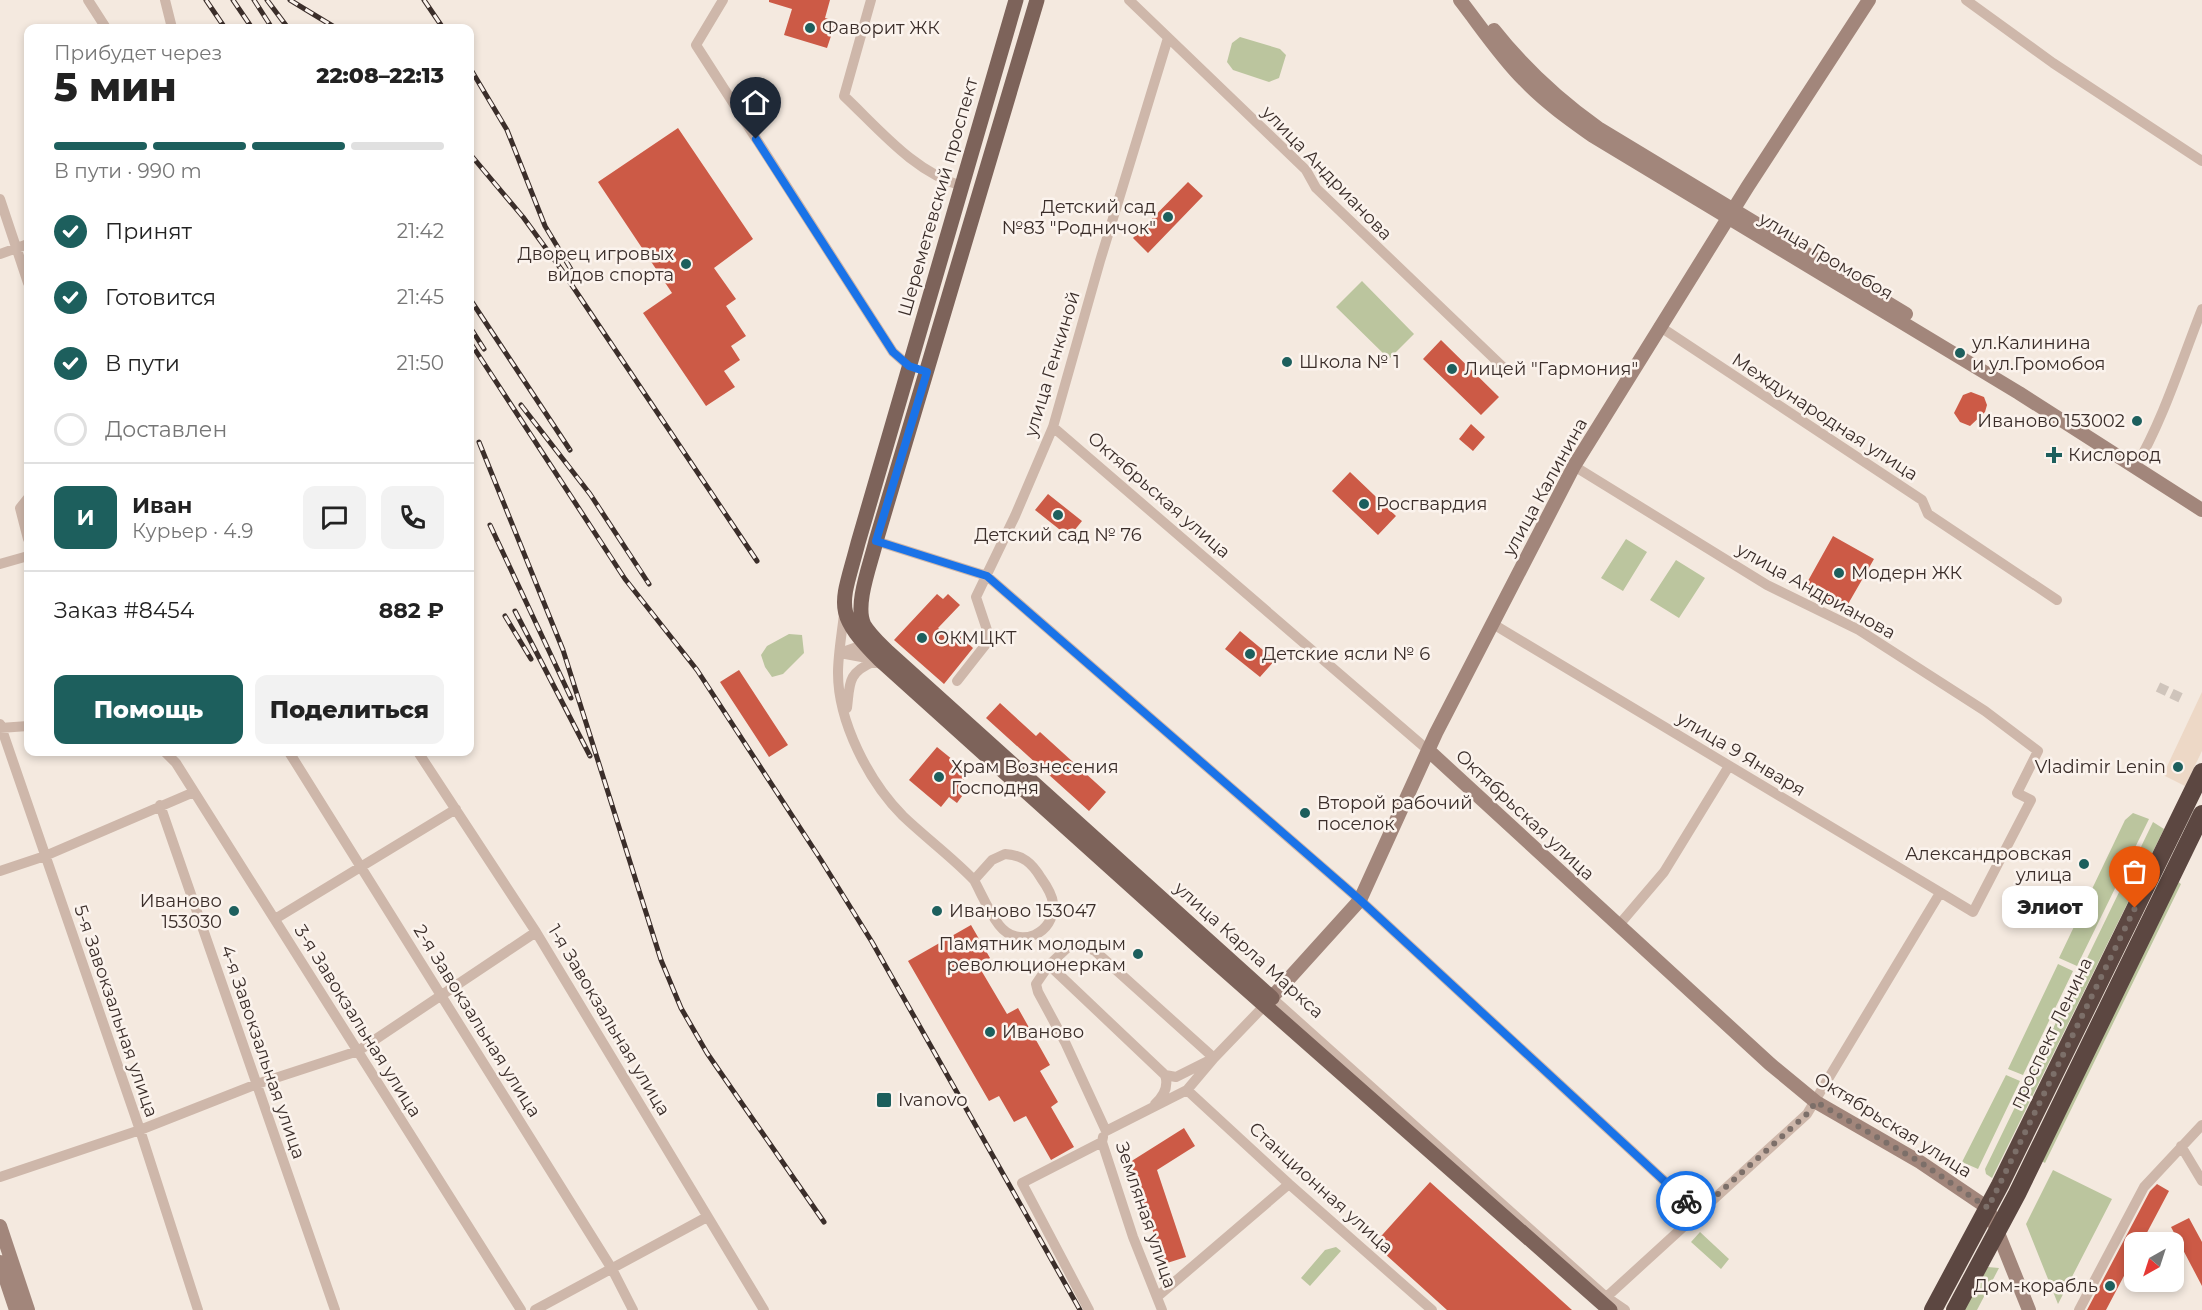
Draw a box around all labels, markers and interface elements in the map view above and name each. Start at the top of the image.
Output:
place label: Фаворит ЖК [822,17,940,39]
marker: Фаворит ЖК [803,21,817,35]
text: Прибудет через [54,41,222,65]
text: 22:08–22:13 [316,62,444,89]
text: 5 мин [54,63,177,111]
street label: Шереметевский проспект [893,75,983,319]
pin [730,77,781,139]
icon: home [739,86,772,119]
street label: улица Андрианова [1256,100,1397,245]
text: В пути · 990 m [54,159,202,183]
place label: Детский сад №83 "Родничок" [1002,196,1156,239]
street label: улица Громобоя [1754,207,1897,305]
marker: Детский сад №83 "Родничок" [1161,210,1175,224]
icon: check [54,215,87,248]
text: Принят [105,218,192,245]
text: 21:42 [397,219,444,243]
place label: Дворец игровых видов спорта [518,243,675,286]
marker: Дворец игровых видов спорта [679,257,693,271]
icon: check [54,281,87,314]
text: Готовится [105,284,216,311]
text: 21:45 [397,285,444,309]
street label: улица Генкиной [1019,289,1085,440]
place label: ул.Калинина и ул.Громобоя [1971,332,2105,375]
marker: ул.Калинина и ул.Громобоя [1953,346,1967,360]
icon: check [54,347,87,380]
street label: Международная улица [1728,349,1922,485]
text: В пути [105,350,180,377]
text: 21:50 [397,351,444,375]
place label: Школа № 1 [1299,351,1400,373]
marker: Школа № 1 [1280,355,1294,369]
place label: Лицей "Гармония" [1464,358,1638,380]
marker: Лицей "Гармония" [1445,362,1459,376]
place label: Иваново 153002 [1977,410,2125,432]
street label: улица Калинина [1497,414,1592,561]
marker: Иваново 153002 [2130,414,2144,428]
text: Доставлен [105,416,227,443]
street label: Октябрьская улица [1083,427,1235,563]
place label: Кислород [2068,444,2161,466]
marker: Кислород [2045,446,2063,464]
button: chat [303,486,366,549]
button: phone [381,486,444,549]
text: Иван [132,492,192,519]
place label: Росгвардия [1376,493,1487,515]
marker: Росгвардия [1357,497,1371,511]
text: И [76,504,95,531]
marker: Детский сад № 76 [1051,508,1065,522]
text: Курьер · 4.9 [132,519,253,543]
place label: Детский сад № 76 [974,524,1142,546]
street label: улица Андрианова [1732,538,1899,644]
place label: Модерн ЖК [1851,562,1963,584]
marker: Модерн ЖК [1832,566,1846,580]
text: Заказ #8454 [54,597,194,624]
text: 882 ₽ [379,597,444,624]
place label: ОКМЦКТ [934,627,1017,649]
marker: ОКМЦКТ [915,631,929,645]
place label: Детские ясли № 6 [1262,643,1430,665]
marker: Детские ясли № 6 [1243,647,1257,661]
button: Помощь [54,675,243,744]
button: Поделиться [255,675,444,744]
street label: улица 9 Января [1672,706,1809,801]
street label: Октябрьская улица [1451,745,1599,885]
place label: Храм Вознесения Господня [951,756,1119,799]
place label: Vladimir Lenin [2035,756,2166,778]
marker: Vladimir Lenin [2171,760,2185,774]
marker: Храм Вознесения Господня [932,770,946,784]
place label: Второй рабочий поселок [1317,792,1473,835]
marker: Второй рабочий поселок [1298,806,1312,820]
place label: Александровская улица [1905,843,2072,886]
pin [2109,846,2160,908]
icon: bag [2118,855,2151,888]
marker: Александровская улица [2077,857,2091,871]
street label: улица Карла Маркса [1169,876,1328,1023]
callout: Элиот [2003,887,2099,929]
place label: Иваново 153030 [140,890,222,933]
text: Элиот [2017,895,2083,919]
place label: Иваново 153047 [949,900,1096,922]
street label: 5-я Завокзальная улица [69,902,163,1120]
marker: Иваново 153030 [227,904,241,918]
marker: Иваново 153047 [930,904,944,918]
street label: 1-я Завокзальная улица [543,920,675,1120]
street label: 3-я Завокзальная улица [290,921,426,1121]
street label: 2-я Завокзальная улица [409,921,545,1121]
place label: Памятник молодым революционеркам [939,933,1126,976]
street label: 4-я Завокзальная улица [216,942,310,1162]
marker: Памятник молодым революционеркам [1131,947,1145,961]
street label: проспект Ленина [2005,954,2097,1112]
place label: Иваново [1002,1021,1084,1043]
marker: Иваново [983,1025,997,1039]
street label: Октябрьская улица [1810,1067,1976,1183]
place label: Ivanovo [898,1089,967,1111]
marker: Ivanovo [875,1091,893,1109]
street label: Станционная улица [1244,1117,1398,1259]
street label: Земляная улица [1111,1139,1181,1291]
courier [1656,1171,1716,1231]
icon: bike [1670,1185,1703,1218]
north arrow [2124,1232,2184,1292]
map controls [2124,1232,2184,1292]
place label: Дом-корабль [1974,1275,2098,1297]
marker: Дом-корабль [2103,1279,2117,1293]

